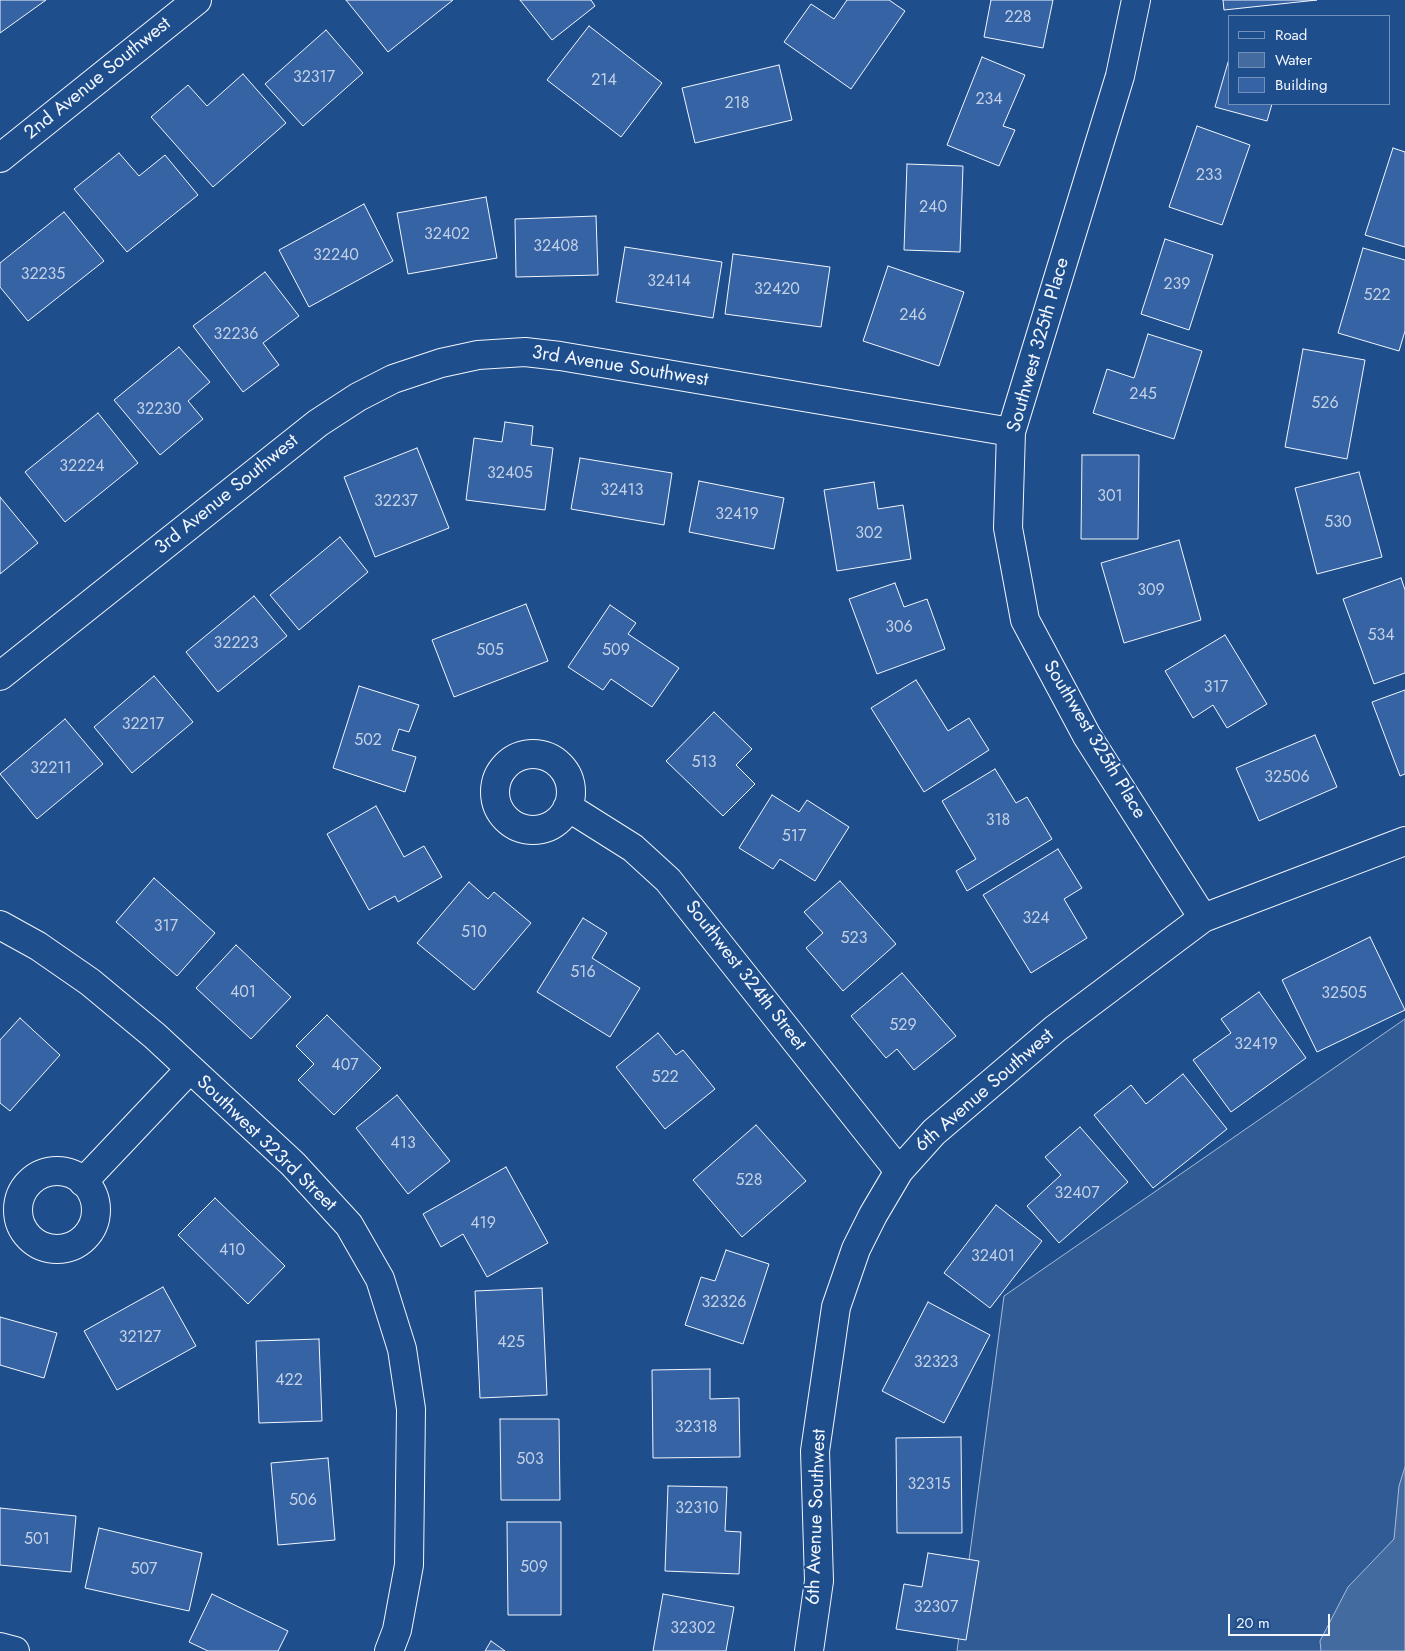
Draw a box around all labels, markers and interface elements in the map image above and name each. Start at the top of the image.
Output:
house number: 228 [1005,8,1031,28]
street label: 2nd Avenue Southwest [20,13,176,145]
legend [1228,15,1390,105]
text: Road [1275,24,1307,46]
text: Water [1275,49,1312,71]
house number: 32317 [293,68,335,88]
house number: 214 [591,71,617,91]
text: Building [1275,74,1327,96]
house number: 234 [975,90,1003,110]
house number: 218 [724,94,750,114]
house number: 233 [1196,166,1222,186]
house number: 240 [919,198,947,218]
house number: 32402 [424,225,470,245]
house number: 32408 [533,237,579,257]
house number: 32240 [313,246,359,266]
street label: Southwest 325th Place [1003,255,1075,435]
house number: 32235 [21,265,65,285]
house number: 32414 [647,272,691,292]
house number: 239 [1163,275,1191,295]
house number: 32420 [754,280,800,300]
house number: 522 [1363,286,1391,306]
house number: 246 [899,306,927,326]
house number: 32236 [214,325,258,345]
street label: 3rd Avenue Southwest [530,342,710,392]
house number: 245 [1129,385,1157,405]
house number: 526 [1311,394,1339,414]
house number: 32230 [136,400,182,420]
street label: 3rd Avenue Southwest [151,430,303,560]
house number: 32224 [59,457,105,477]
house number: 32405 [487,464,533,484]
house number: 32413 [600,481,644,501]
house number: 301 [1097,487,1123,507]
house number: 32237 [374,492,418,512]
house number: 32419 [715,505,759,525]
house number: 530 [1324,513,1352,533]
house number: 302 [855,524,883,544]
house number: 309 [1137,581,1165,601]
house number: 306 [885,618,913,638]
house number: 534 [1367,626,1395,646]
house number: 32223 [214,634,258,654]
house number: 505 [476,641,504,661]
house number: 509 [602,641,630,661]
street label: Southwest 325th Place [1038,657,1150,823]
house number: 317 [1204,678,1228,698]
house number: 32217 [122,715,164,735]
house number: 502 [354,731,382,751]
house number: 513 [692,753,716,773]
house number: 32211 [30,759,72,779]
house number: 32506 [1264,768,1310,788]
house number: 318 [986,811,1010,831]
house number: 517 [782,827,806,847]
street label: Southwest 324th Street [680,897,810,1055]
house number: 324 [1022,909,1050,929]
house number: 317 [154,917,178,937]
house number: 510 [461,923,487,943]
house number: 523 [841,929,867,949]
house number: 516 [570,963,596,983]
house number: 401 [230,983,256,1003]
house number: 32505 [1321,984,1367,1004]
house number: 529 [889,1016,917,1036]
street label: 6th Avenue Southwest [911,1025,1059,1157]
house number: 32419 [1234,1035,1278,1055]
house number: 407 [331,1056,359,1076]
house number: 522 [651,1068,679,1088]
street label: Southwest 323rd Street [191,1071,341,1217]
house number: 413 [390,1134,416,1154]
house number: 528 [736,1171,762,1191]
house number: 32407 [1054,1184,1100,1204]
house number: 419 [470,1214,496,1234]
house number: 410 [219,1241,245,1261]
house number: 32401 [971,1247,1015,1267]
house number: 32326 [702,1293,746,1313]
house number: 32127 [119,1328,161,1348]
house number: 425 [497,1333,525,1353]
house number: 32323 [914,1353,958,1373]
house number: 422 [275,1371,303,1391]
house number: 32318 [675,1418,717,1438]
street label: 6th Avenue Southwest [803,1429,831,1605]
house number: 503 [516,1450,544,1470]
house number: 32315 [908,1475,950,1495]
house number: 506 [289,1491,317,1511]
house number: 32310 [675,1499,719,1519]
house number: 501 [24,1530,50,1550]
house number: 509 [520,1558,548,1578]
house number: 507 [130,1560,158,1580]
house number: 32307 [914,1598,958,1618]
scale bar [1230,1604,1332,1636]
text: 20 m [1236,1612,1270,1634]
house number: 32302 [670,1619,716,1639]

